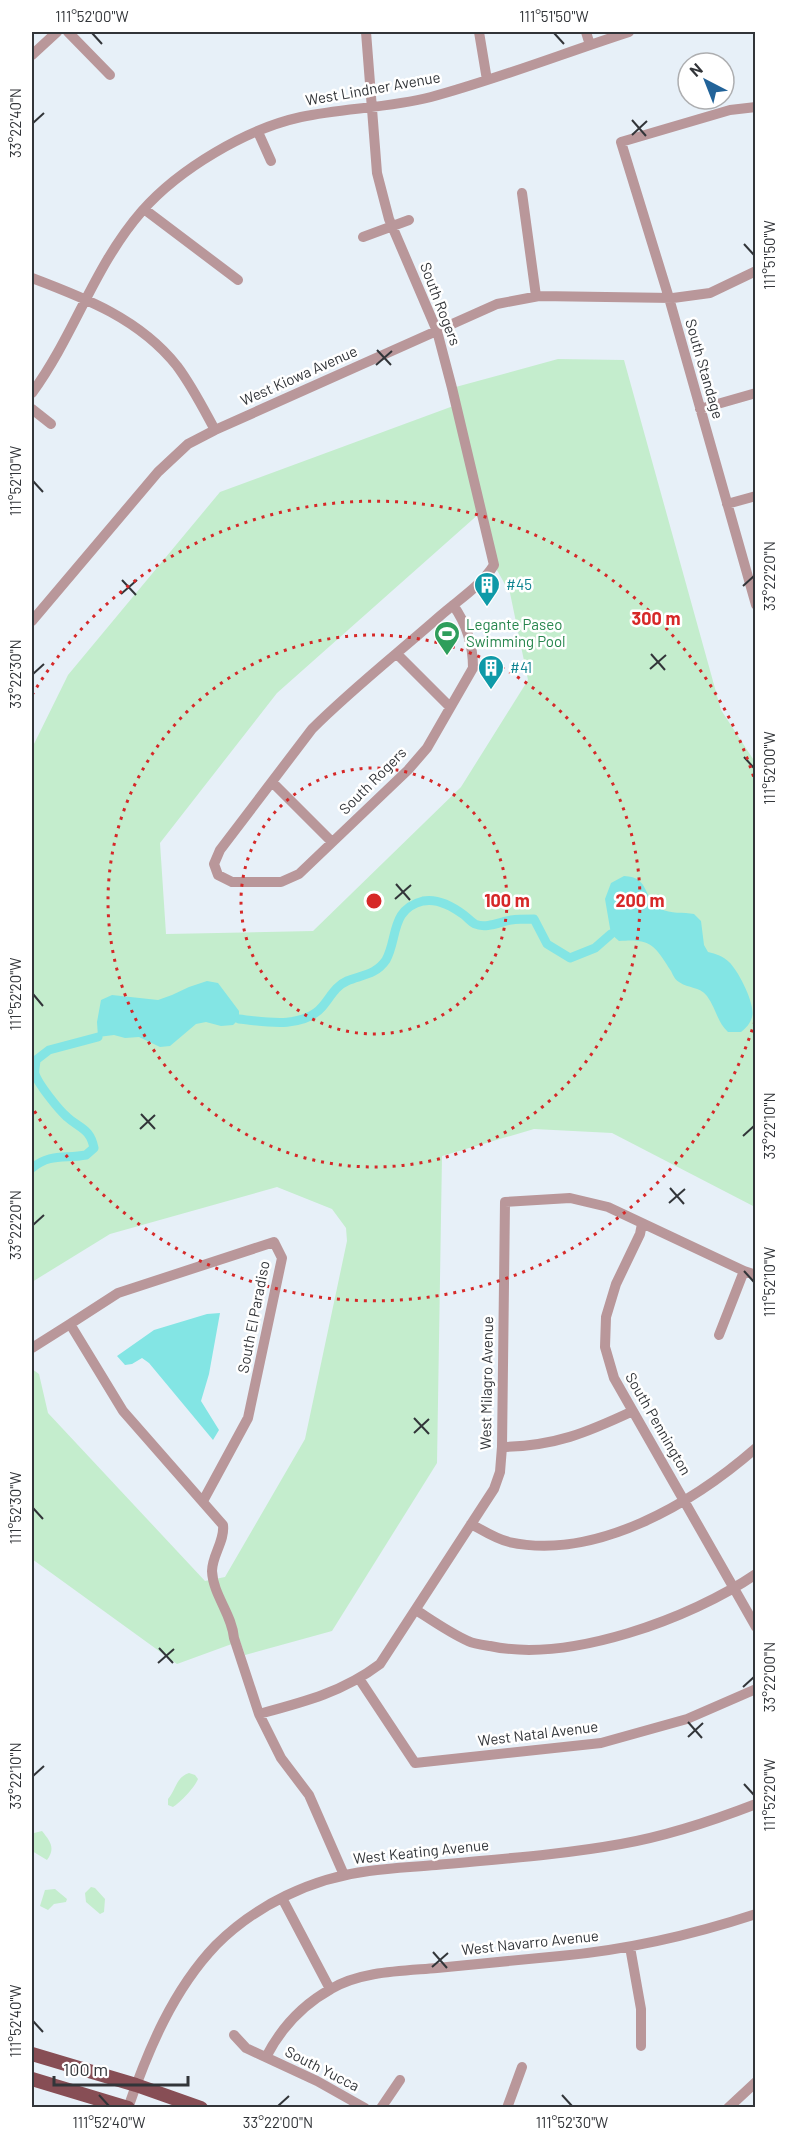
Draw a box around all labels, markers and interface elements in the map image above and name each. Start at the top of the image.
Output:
text: 111°52'00"W [55,7,129,25]
text: 111°51'50"W [519,7,589,25]
north arrow [676,51,736,111]
text: N [685,59,706,80]
street label: West Lindner Avenue [304,67,442,109]
text: 33°22'40"N [6,88,24,158]
text: 111°51'50"W [760,220,778,290]
street label: South Rogers [417,260,465,348]
street label: South Standage [682,317,728,421]
street label: West Kiowa Avenue [237,341,360,409]
text: 111°52'10"W [6,446,24,516]
text: 33°22'20"N [760,541,778,611]
building icon: #45 [472,570,502,608]
place label: #45 [506,575,532,593]
text: 300 m [632,607,680,629]
place label: Legante Paseo Swimming Pool [466,615,566,650]
sports icon: Legante Paseo Swimming Pool [432,619,462,657]
text: 33°22'30"N [6,639,24,709]
building icon: #41 [476,653,506,691]
place label: #41 [510,658,532,676]
text: 111°52'00"W [760,731,778,805]
street label: South Rogers [335,743,410,818]
text: 100 m [484,889,530,911]
text: 200 m [615,889,665,911]
centre of rings [364,891,384,911]
text: 111°52'20"W [6,958,24,1030]
text: 33°22'10"N [760,1092,778,1160]
text: 33°22'20"N [6,1190,24,1260]
text: 111°52'10"W [760,1247,778,1317]
street label: South El Paradiso [233,1259,273,1375]
street label: West Milagro Avenue [476,1316,496,1450]
street label: South Pennington [622,1369,696,1478]
text: 111°52'30"W [6,1472,24,1544]
text: 33°22'00"N [760,1642,778,1712]
street label: West Natal Avenue [477,1717,599,1749]
text: 33°22'10"N [6,1742,24,1810]
text: 111°52'20"W [760,1759,778,1831]
street label: West Keating Avenue [352,1835,490,1867]
street label: West Navarro Avenue [460,1926,599,1958]
text: 111°52'40"W [6,1984,24,2058]
street label: South Yucca [282,2042,363,2094]
scale bar [54,2049,188,2087]
text: 100 m [63,2058,108,2080]
text: 111°52'40"W [72,2113,146,2131]
text: 33°22'00"N [243,2113,313,2131]
text: 111°52'30"W [536,2113,608,2131]

